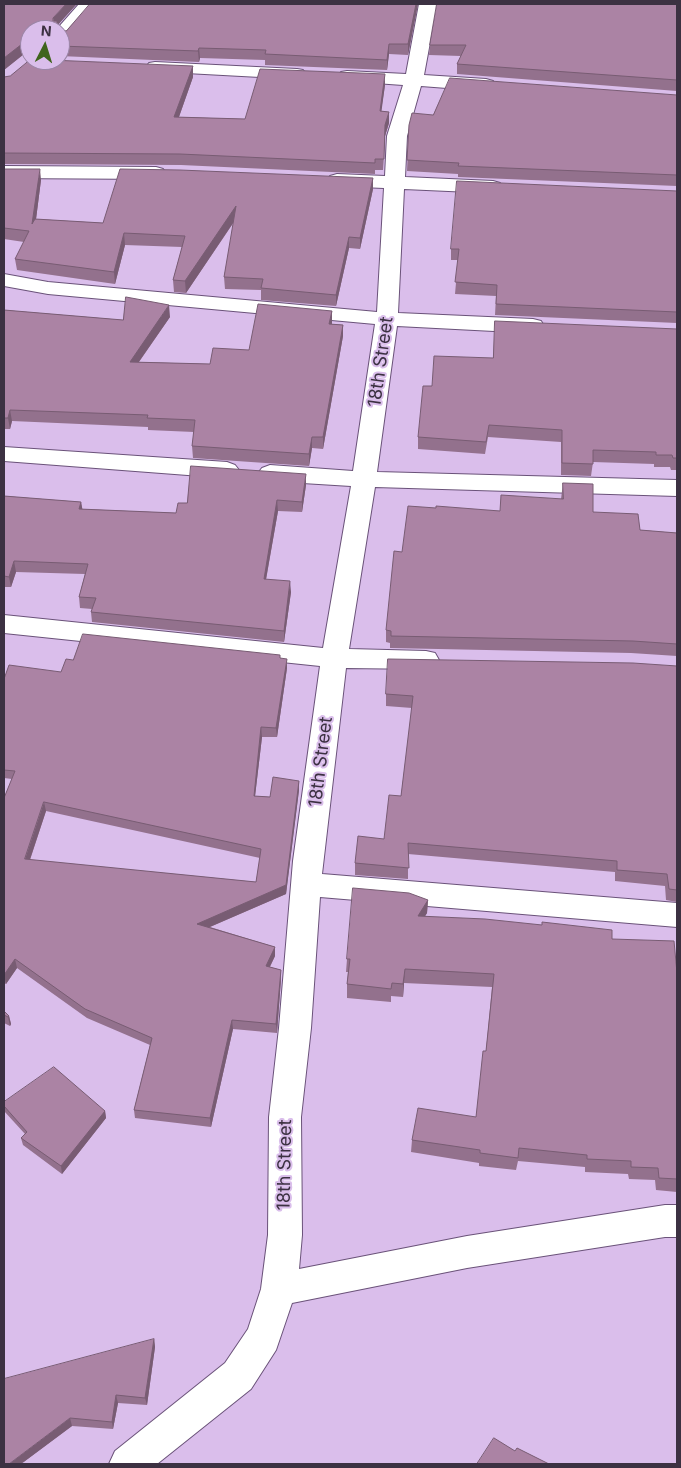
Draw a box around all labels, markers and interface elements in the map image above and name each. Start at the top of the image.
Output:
north arrow [20,20,70,70]
text: N [40,22,52,39]
street label: 18th Street [364,316,398,408]
street label: 18th Street [305,716,337,808]
street label: 18th Street [273,1119,297,1211]

